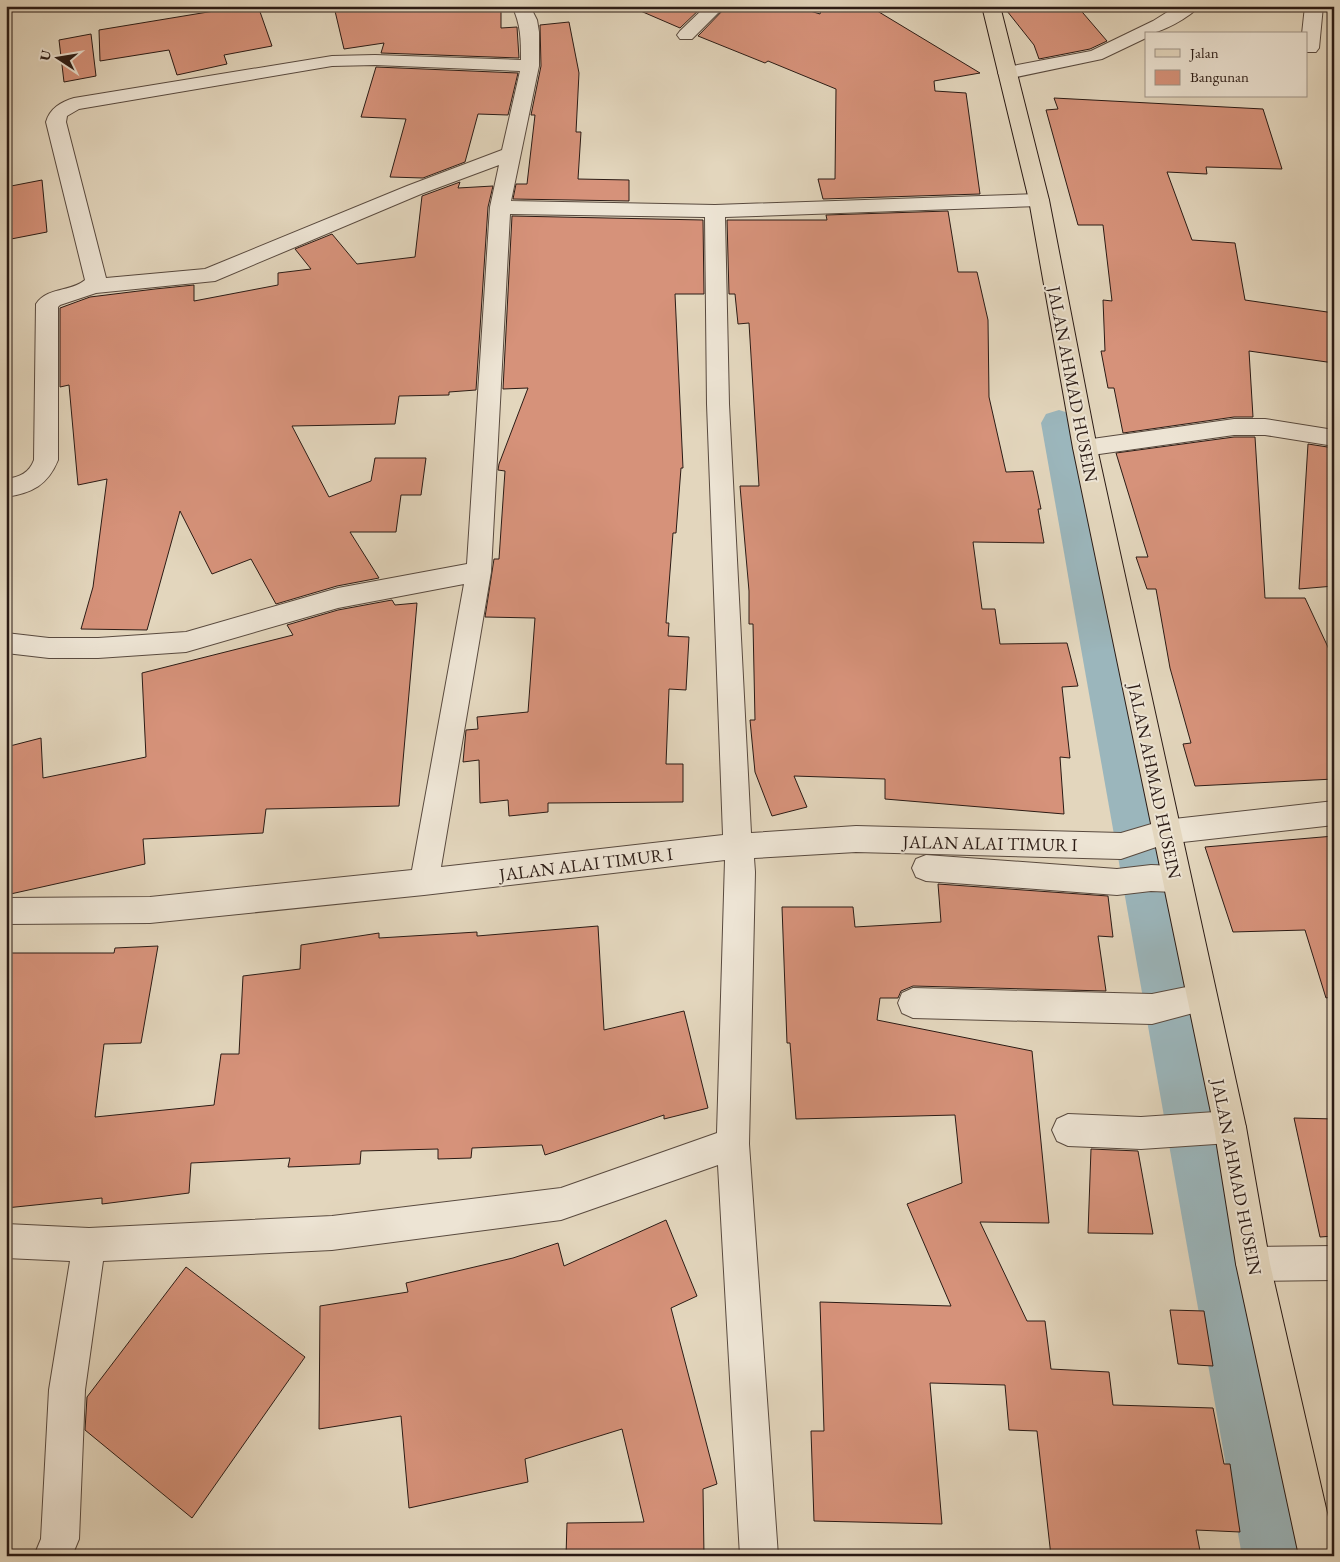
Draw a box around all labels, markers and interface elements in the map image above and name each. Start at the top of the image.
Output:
north arrow [32,32,82,82]
legend [1145,32,1308,98]
text: Jalan [1188,43,1219,62]
text: U [35,48,55,62]
text: Bangunan [1190,67,1249,86]
street label: JALAN AHMAD HUSEIN [1042,282,1103,485]
street label: JALAN AHMAD HUSEIN [1123,679,1187,881]
street label: JALAN ALAI TIMUR I [900,830,1078,856]
street label: JALAN ALAI TIMUR I [496,842,674,886]
street label: JALAN AHMAD HUSEIN [1206,1075,1267,1278]

